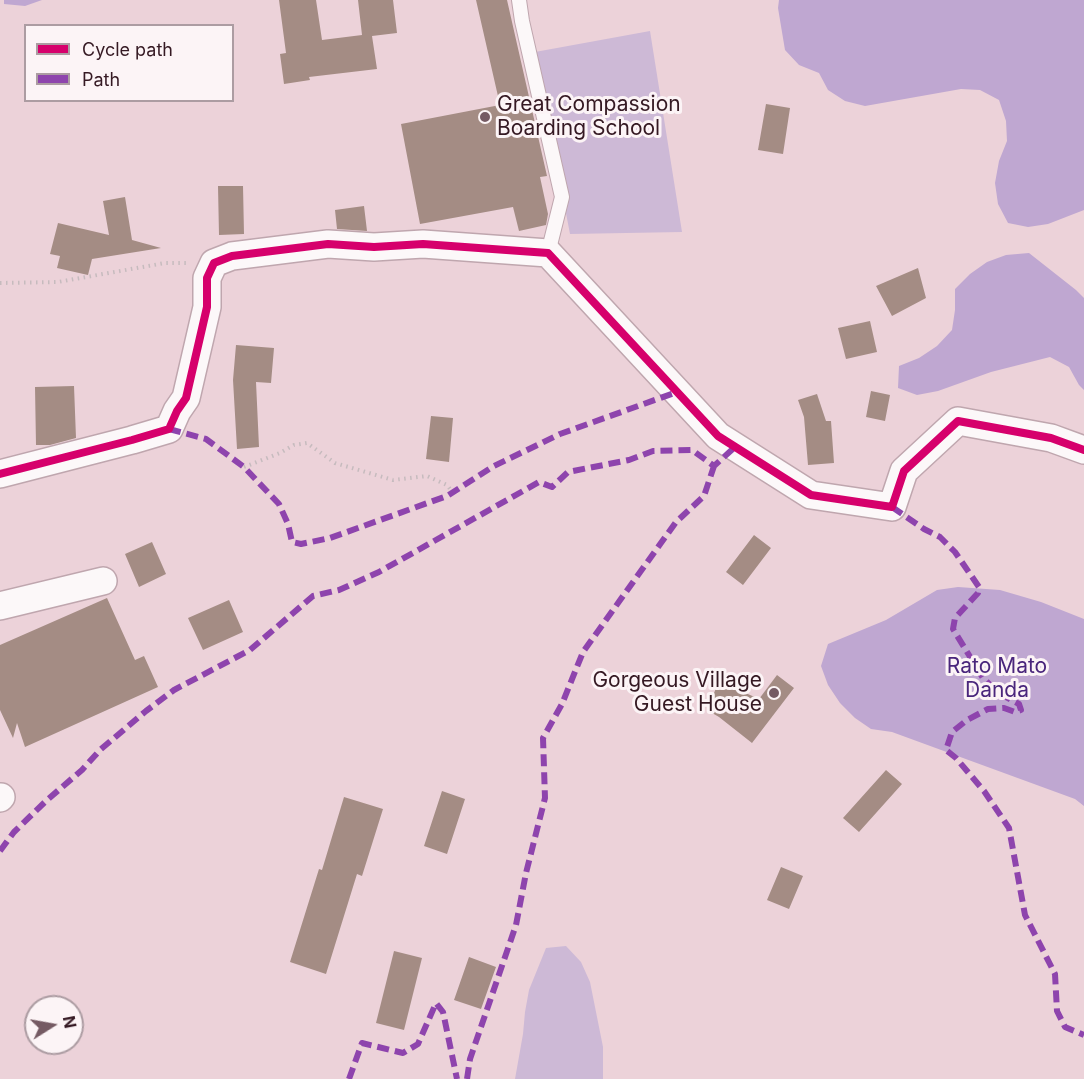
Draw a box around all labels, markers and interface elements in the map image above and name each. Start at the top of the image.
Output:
legend [24,24,234,102]
text: Cycle path [82,39,173,60]
text: Path [82,69,120,90]
place label: Great Compassion Boarding School [497,92,681,142]
marker: Great Compassion Boarding School [478,110,492,124]
park label: Rato Mato Danda [947,654,1047,704]
place label: Gorgeous Village Guest House [592,668,762,718]
marker: Gorgeous Village Guest House [767,686,781,700]
north arrow [24,995,84,1055]
text: N [59,1014,81,1030]

